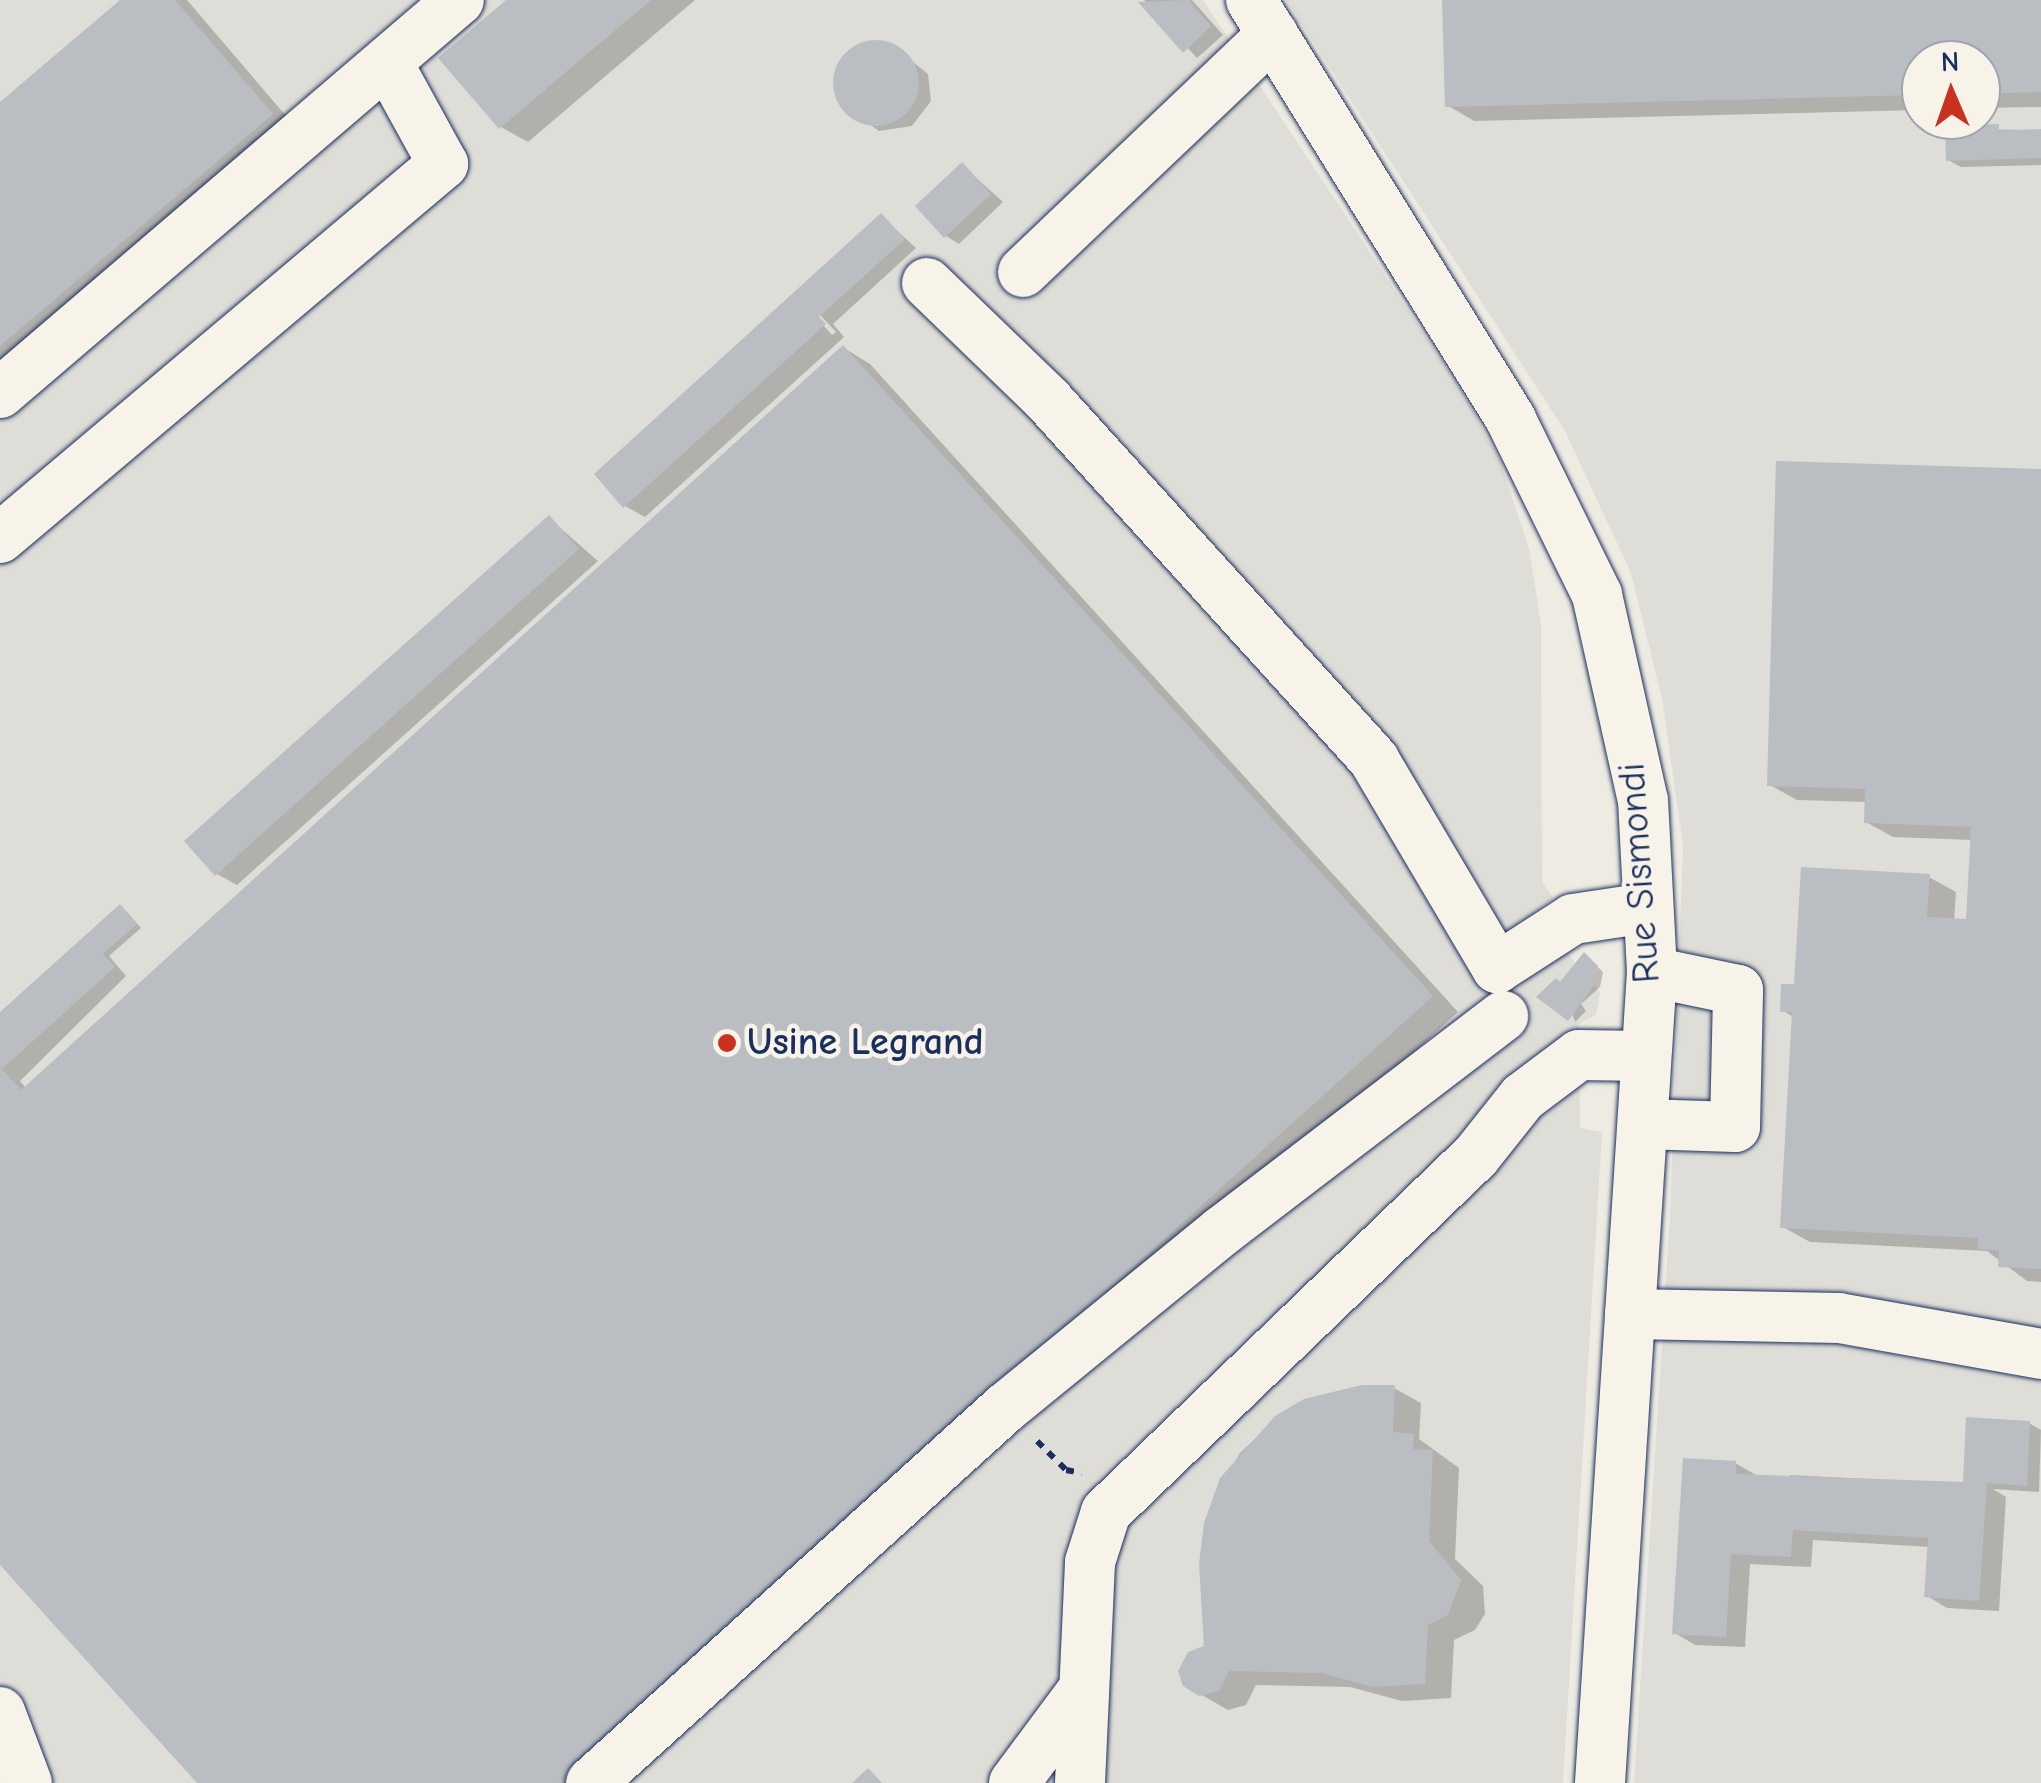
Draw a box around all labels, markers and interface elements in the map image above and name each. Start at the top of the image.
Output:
north arrow [1901,40,2001,140]
text: N [1940,46,1960,78]
street label: Rue Sismondi [1610,761,1670,985]
place label: Usine Legrand [747,1020,984,1066]
marker: Usine Legrand [716,1032,738,1054]

